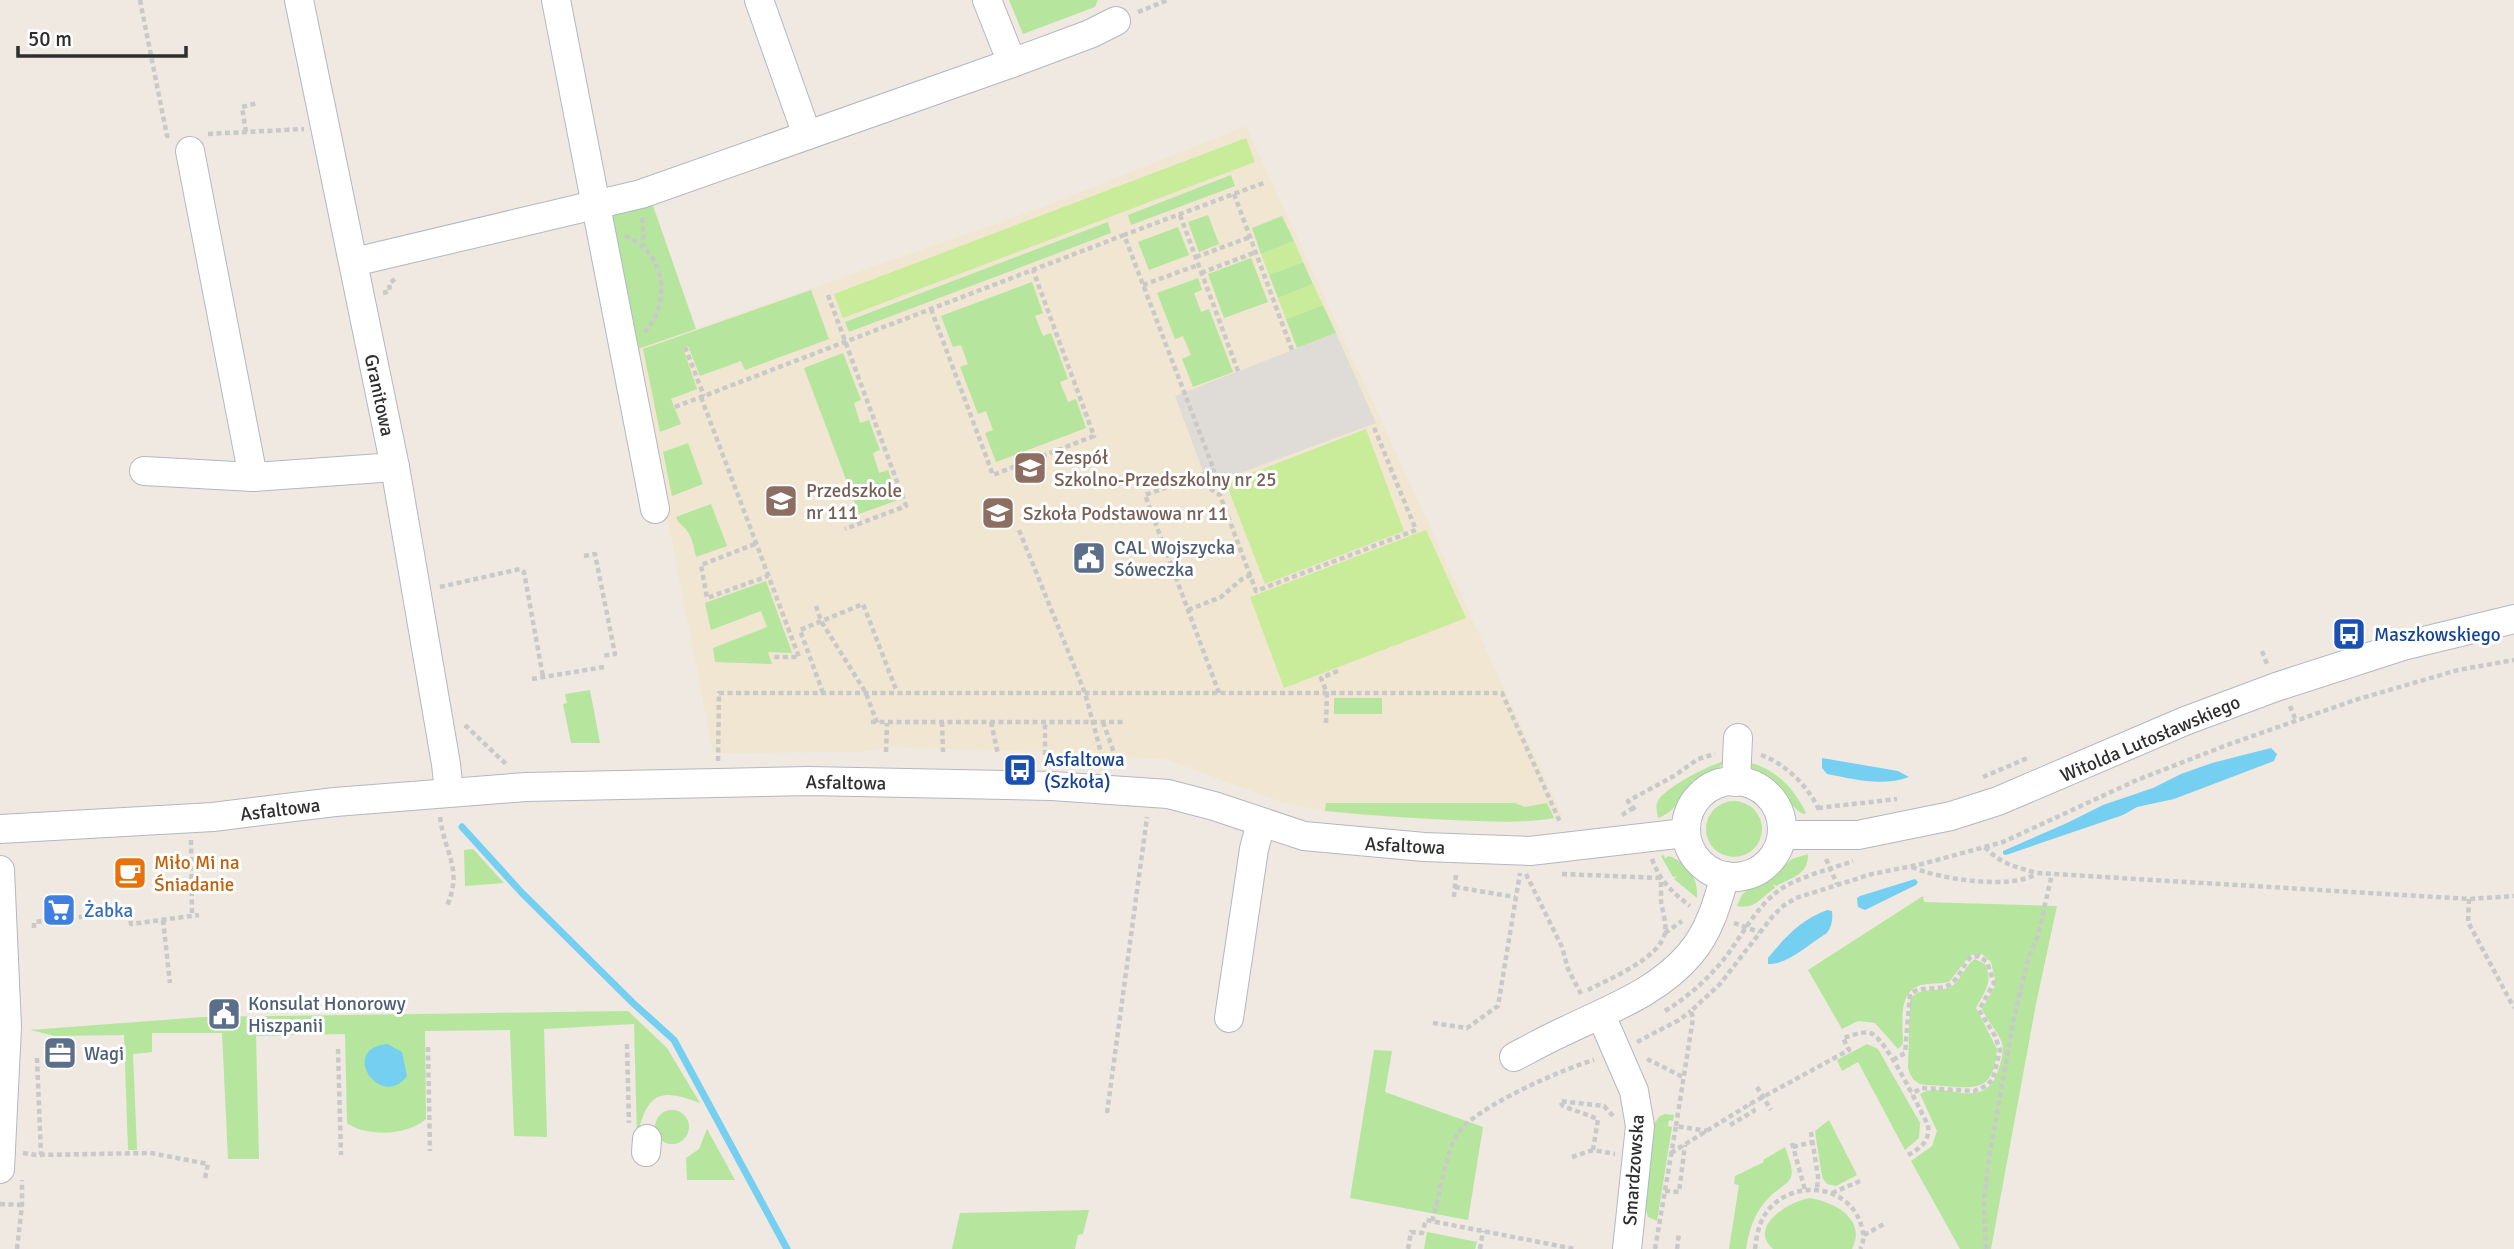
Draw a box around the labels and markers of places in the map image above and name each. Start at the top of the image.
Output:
place label: Zespół Szkolno-Przedszkolny nr 25 [1054,446,1276,492]
school or university icon: Zespół Szkolno-Przedszkolny nr 25 [1011,449,1049,487]
place label: Przedszkole nr 111 [806,479,902,525]
school or university icon: Przedszkole nr 111 [762,482,800,520]
school or university icon: Szkoła Podstawowa nr 11 [979,494,1017,532]
place label: Szkoła Podstawowa nr 11 [1023,502,1228,526]
place label: CAL Wojszycka Sóweczka [1114,536,1235,582]
public building icon: CAL Wojszycka Sóweczka [1070,539,1108,577]
bus stop icon: Maszkowskiego [2330,615,2368,653]
place label: Maszkowskiego [2374,623,2501,647]
place label: Asfaltowa (Szkoła) [1044,748,1125,794]
bus stop icon: Asfaltowa (Szkoła) [1001,751,1039,789]
place label: Miło Mi na Śniadanie [154,851,240,897]
cafe icon: Miło Mi na Śniadanie [111,854,149,892]
supermarket icon: Żabka [40,891,78,929]
place label: Żabka [84,899,133,923]
place label: Konsulat Honorowy Hiszpanii [248,992,406,1038]
public building icon: Konsulat Honorowy Hiszpanii [205,995,243,1033]
office icon: Wagi [41,1034,79,1072]
place label: Wagi [84,1042,124,1066]

